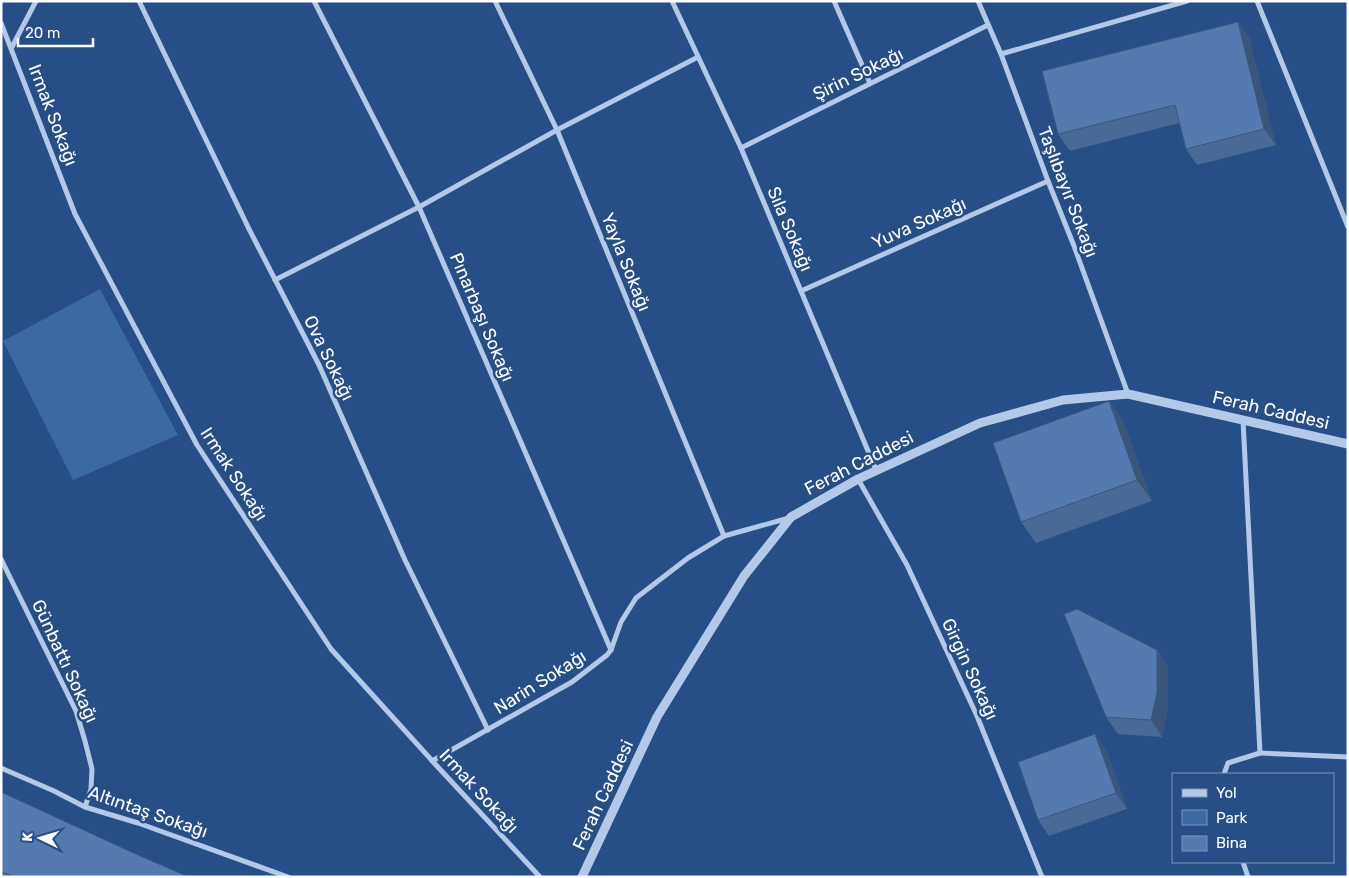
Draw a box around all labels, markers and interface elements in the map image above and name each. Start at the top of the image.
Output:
scale bar [18,15,92,47]
text: 20 m [25,24,60,42]
street label: Şirin Sokağı [809,43,907,105]
street label: Irmak Sokağı [24,61,82,169]
street label: Taşlıbayır Sokağı [1033,124,1103,260]
street label: Sıla Sokağı [762,183,818,275]
street label: Yuva Sokağı [868,192,970,254]
street label: Yayla Sokağı [596,210,656,314]
street label: Pınarbaşı Sokağı [445,249,519,385]
street label: Ova Sokağı [299,312,359,404]
street label: Ferah Caddesi [1210,386,1332,434]
street label: Irmak Sokağı [196,423,272,525]
street label: Ferah Caddesi [801,426,917,500]
street label: Günbattı Sokağı [27,596,103,726]
street label: Girgin Sokağı [937,615,1003,723]
street label: Narin Sokağı [490,645,590,719]
street label: Ferah Caddesi [568,736,638,854]
street label: Irmak Sokağı [435,744,523,838]
legend [1172,773,1334,863]
street label: Altıntaş Sokağı [85,781,211,843]
text: Yol [1216,784,1237,802]
text: Park [1216,809,1247,827]
north arrow [15,813,65,863]
text: K [19,831,36,842]
text: Bina [1216,834,1247,852]

